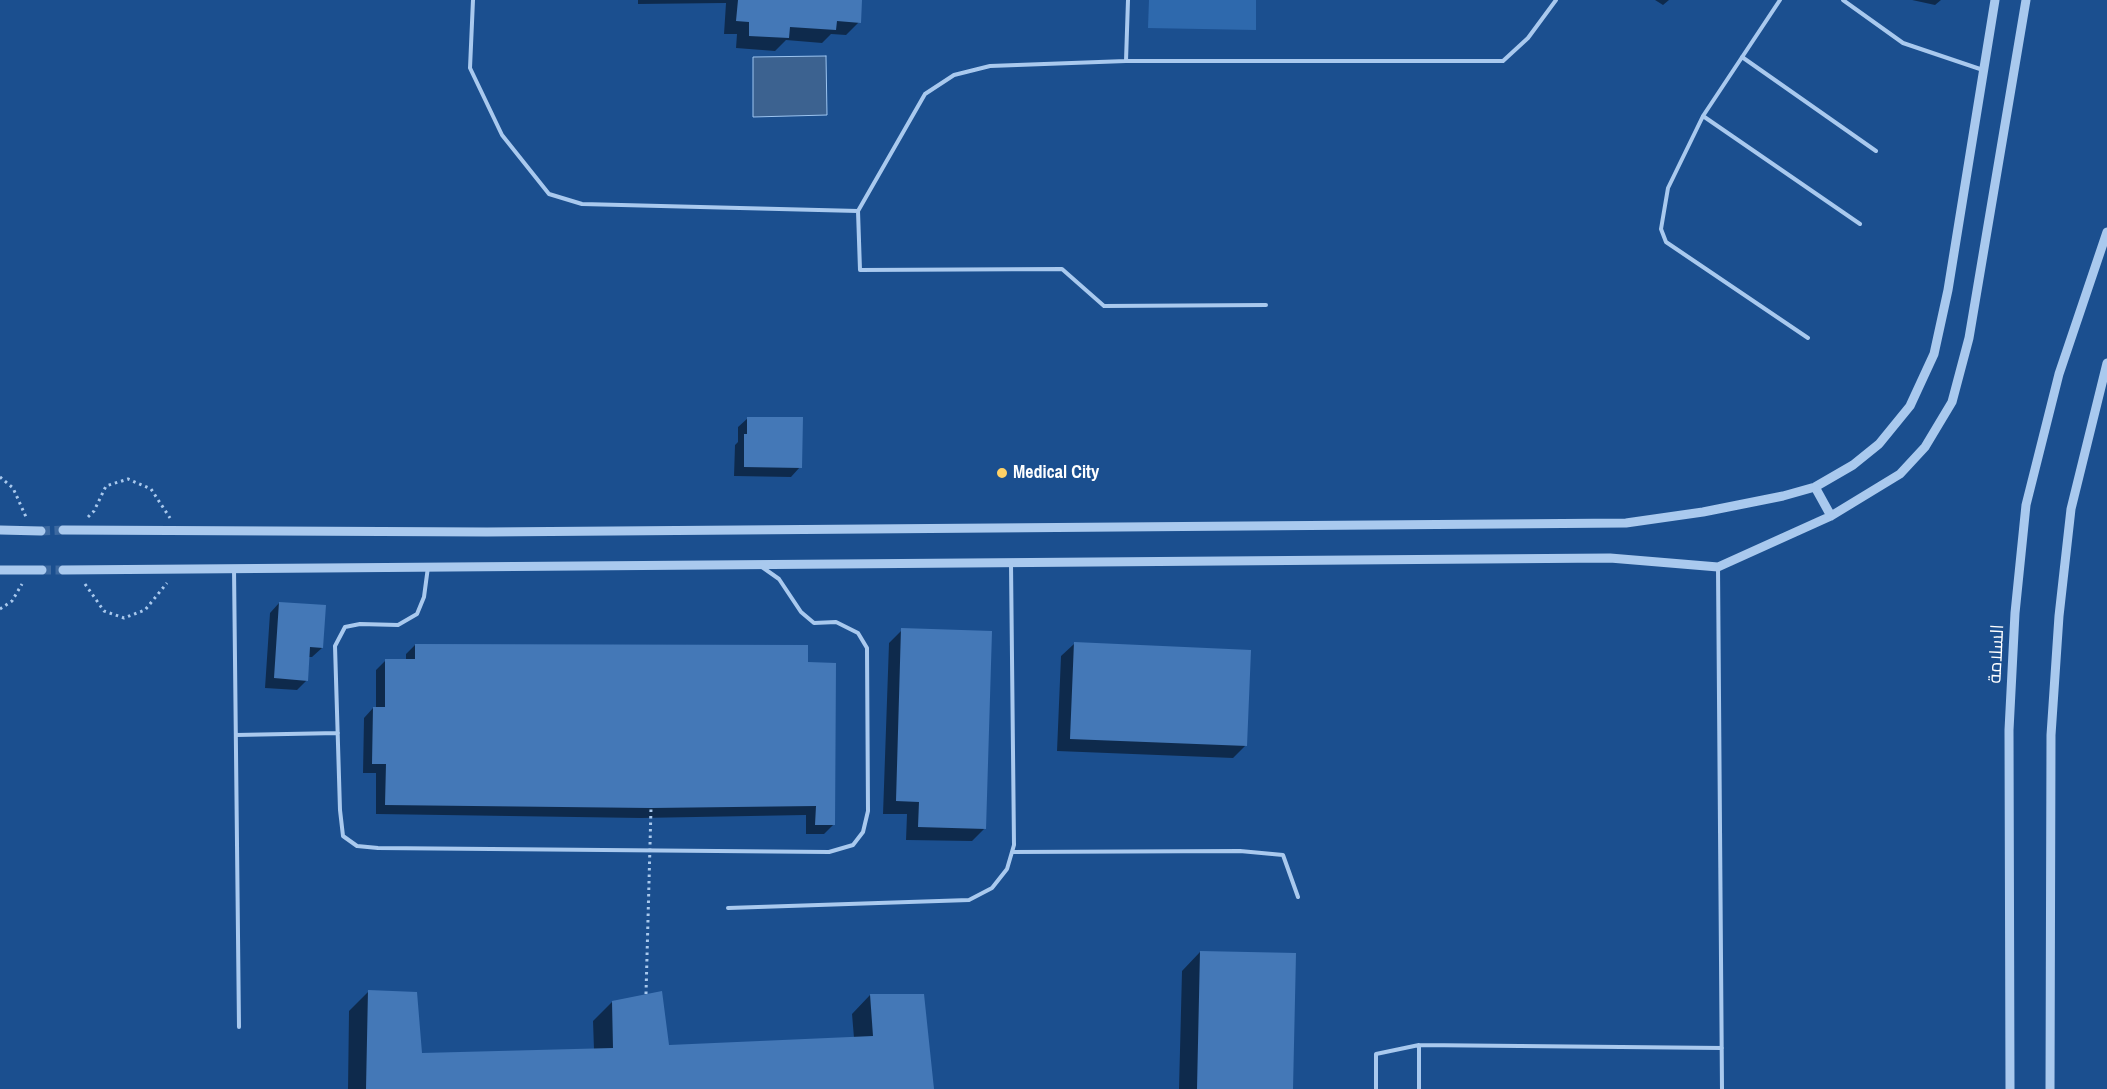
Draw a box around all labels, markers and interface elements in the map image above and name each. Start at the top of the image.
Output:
place label: Medical City [1013,462,1099,484]
marker: Medical City [995,466,1009,480]
street label: السلامة [1985,624,2009,684]

